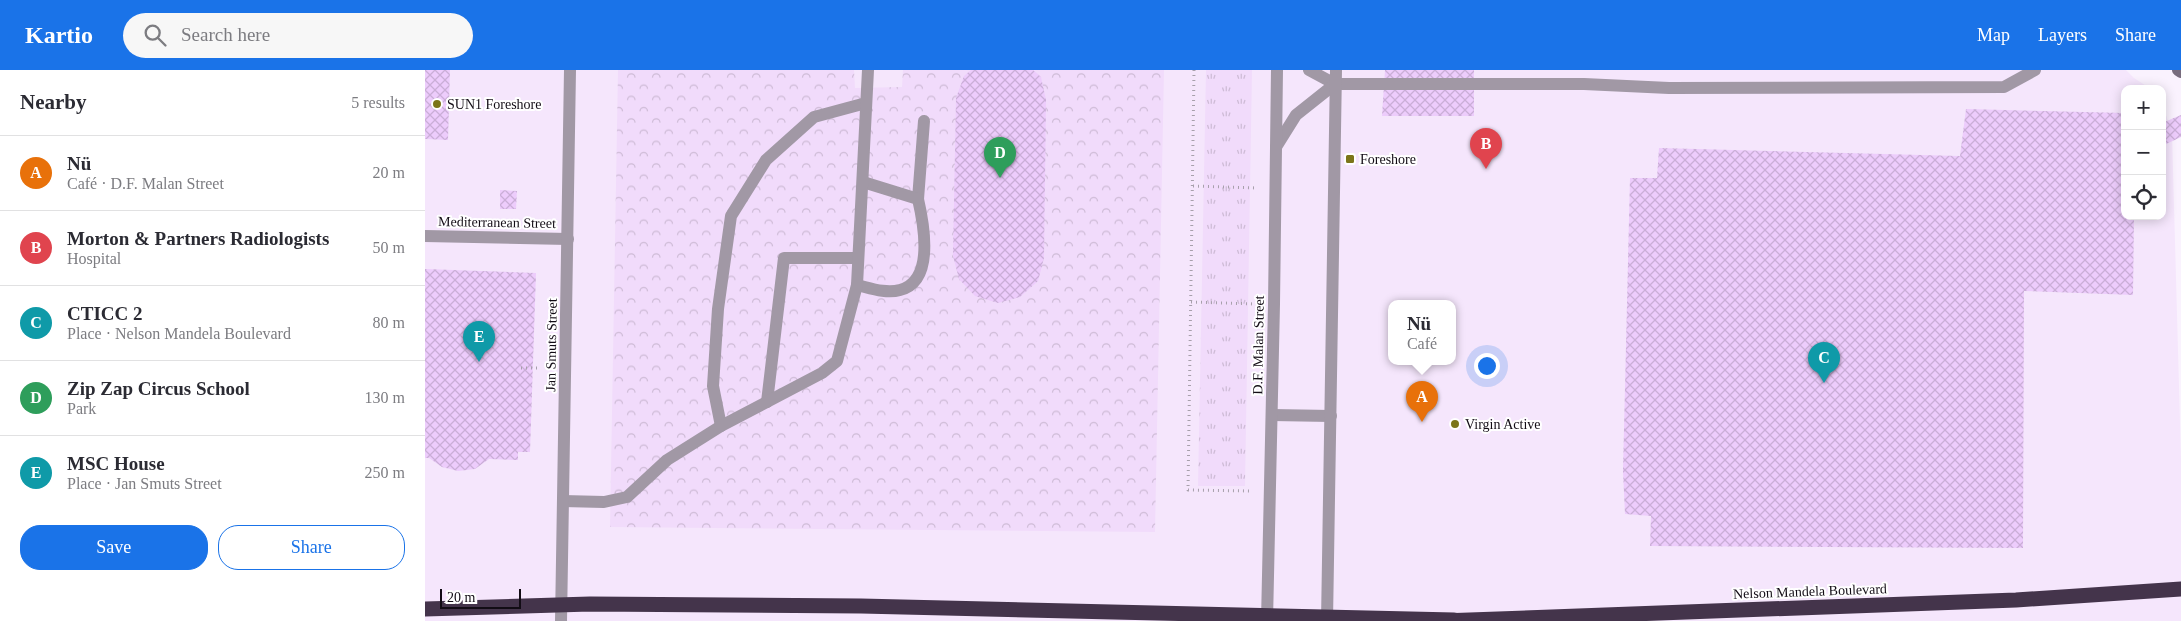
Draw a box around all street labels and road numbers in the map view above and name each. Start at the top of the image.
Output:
street label: Mediterranean Street [438,214,556,231]
street label: D.F. Malan Street [1250,295,1267,395]
street label: Jan Smuts Street [543,298,560,392]
street label: Nelson Mandela Boulevard [1733,581,1887,602]

